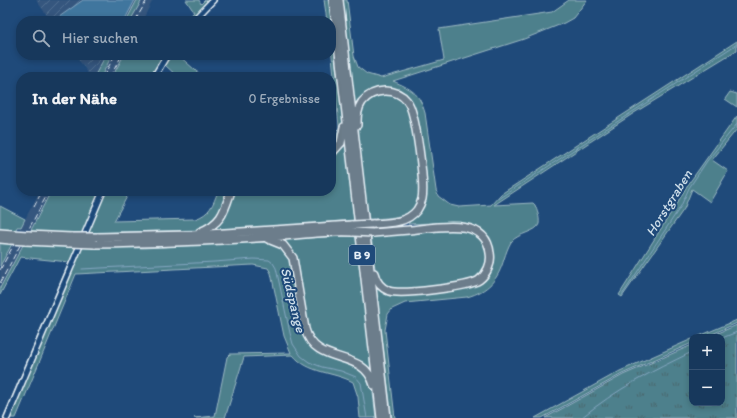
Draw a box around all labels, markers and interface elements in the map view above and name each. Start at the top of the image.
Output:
search box [16,16,336,60]
icon: search [30,27,52,49]
text: Hier suchen [62,29,138,47]
text: In der Nähe [32,88,117,108]
text: 0 Ergebnisse [249,91,320,106]
water label: Horstgraben [642,167,696,239]
road number: B 9 [349,245,375,265]
water label: Südspange [277,266,310,335]
map controls [689,334,725,406]
button: + [689,334,725,370]
button: − [689,370,725,406]

